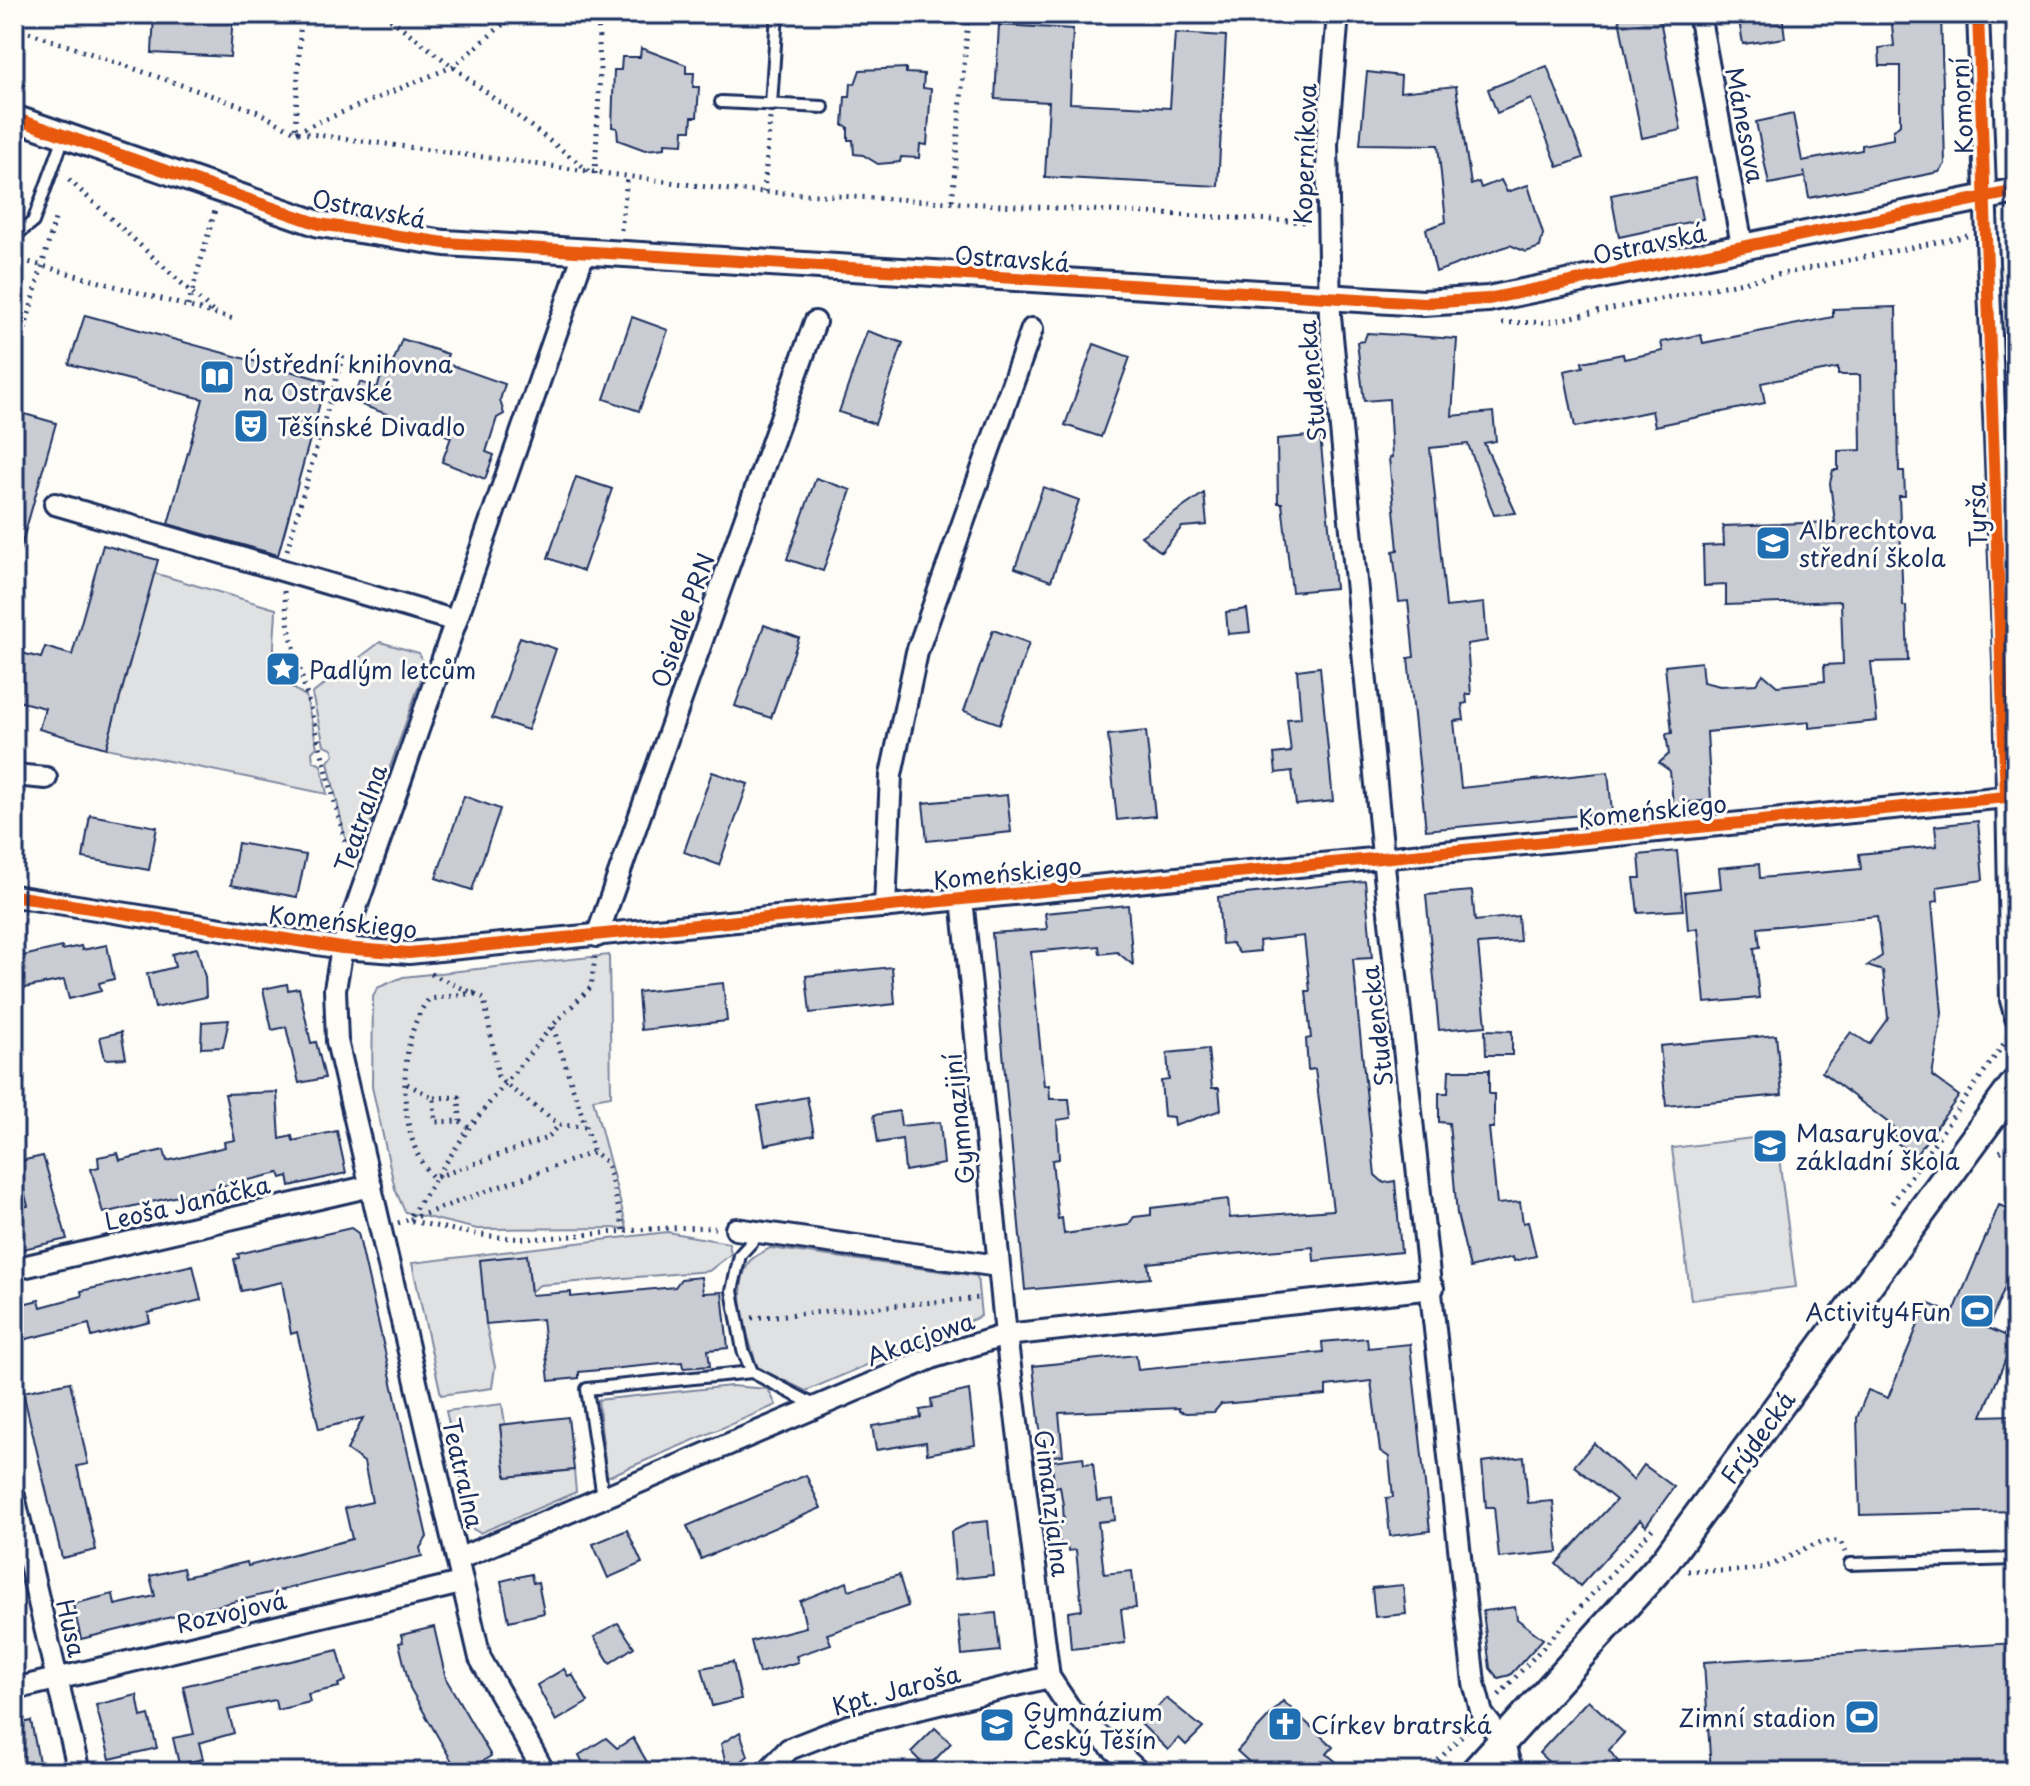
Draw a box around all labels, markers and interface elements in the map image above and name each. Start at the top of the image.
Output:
street label: Komorní [1940,56,1982,155]
street label: Mánesova [1717,64,1775,186]
street label: Koperníkova [1284,82,1324,225]
street label: Ostravská [309,179,429,237]
street label: Ostravská [1589,213,1710,273]
street label: Ostravská [953,236,1071,280]
street label: Studencka [1288,319,1334,443]
place label: Ústřední knihovna na Ostravské [243,345,453,409]
library icon: Ústřední knihovna na Ostravské [198,358,236,396]
theatre icon: Těšínské Divadlo [232,407,270,445]
place label: Těšínské Divadlo [277,408,465,444]
street label: Tyrša [1957,482,1995,548]
place label: Albrechtova střední škola [1799,511,1946,575]
school or university icon: Albrechtova střední škola [1754,524,1792,562]
street label: Osiedle PRN [641,548,723,692]
place icon: Padlým letcům [264,650,302,688]
place label: Padlým letcům [309,651,476,687]
street label: Teatralna [325,759,395,877]
street label: Komeńskiego [1576,784,1728,836]
street label: Komeńskiego [931,846,1083,898]
street label: Komeńskiego [267,895,419,947]
street label: Studencka [1351,964,1401,1088]
street label: Gymnazijní [933,1051,983,1186]
place label: Masarykova základní škola [1796,1114,1960,1178]
school or university icon: Masarykova základní škola [1751,1127,1789,1165]
street label: Leoša Janáčka [101,1165,273,1239]
sports icon: Activity4Fun [1958,1292,1996,1330]
place label: Activity4Fun [1805,1293,1951,1329]
street label: Akacjowa [861,1302,979,1374]
street label: Frýdecká [1711,1383,1803,1491]
street label: Teatralna [434,1414,494,1532]
street label: Gimanzjalna [1026,1428,1080,1579]
street label: Rozvojová [172,1581,290,1641]
street label: Husa [48,1596,96,1661]
street label: Kpt. Jaroša [828,1655,964,1723]
place label: Gymnázium Český Těšín [1023,1693,1163,1757]
sports icon: Zimní stadion [1843,1698,1881,1736]
place label: Zimní stadion [1679,1699,1836,1735]
church icon: Církev bratrská [1266,1705,1304,1743]
school or university icon: Gymnázium Český Těšín [978,1706,1016,1744]
place label: Církev bratrská [1311,1706,1492,1742]

